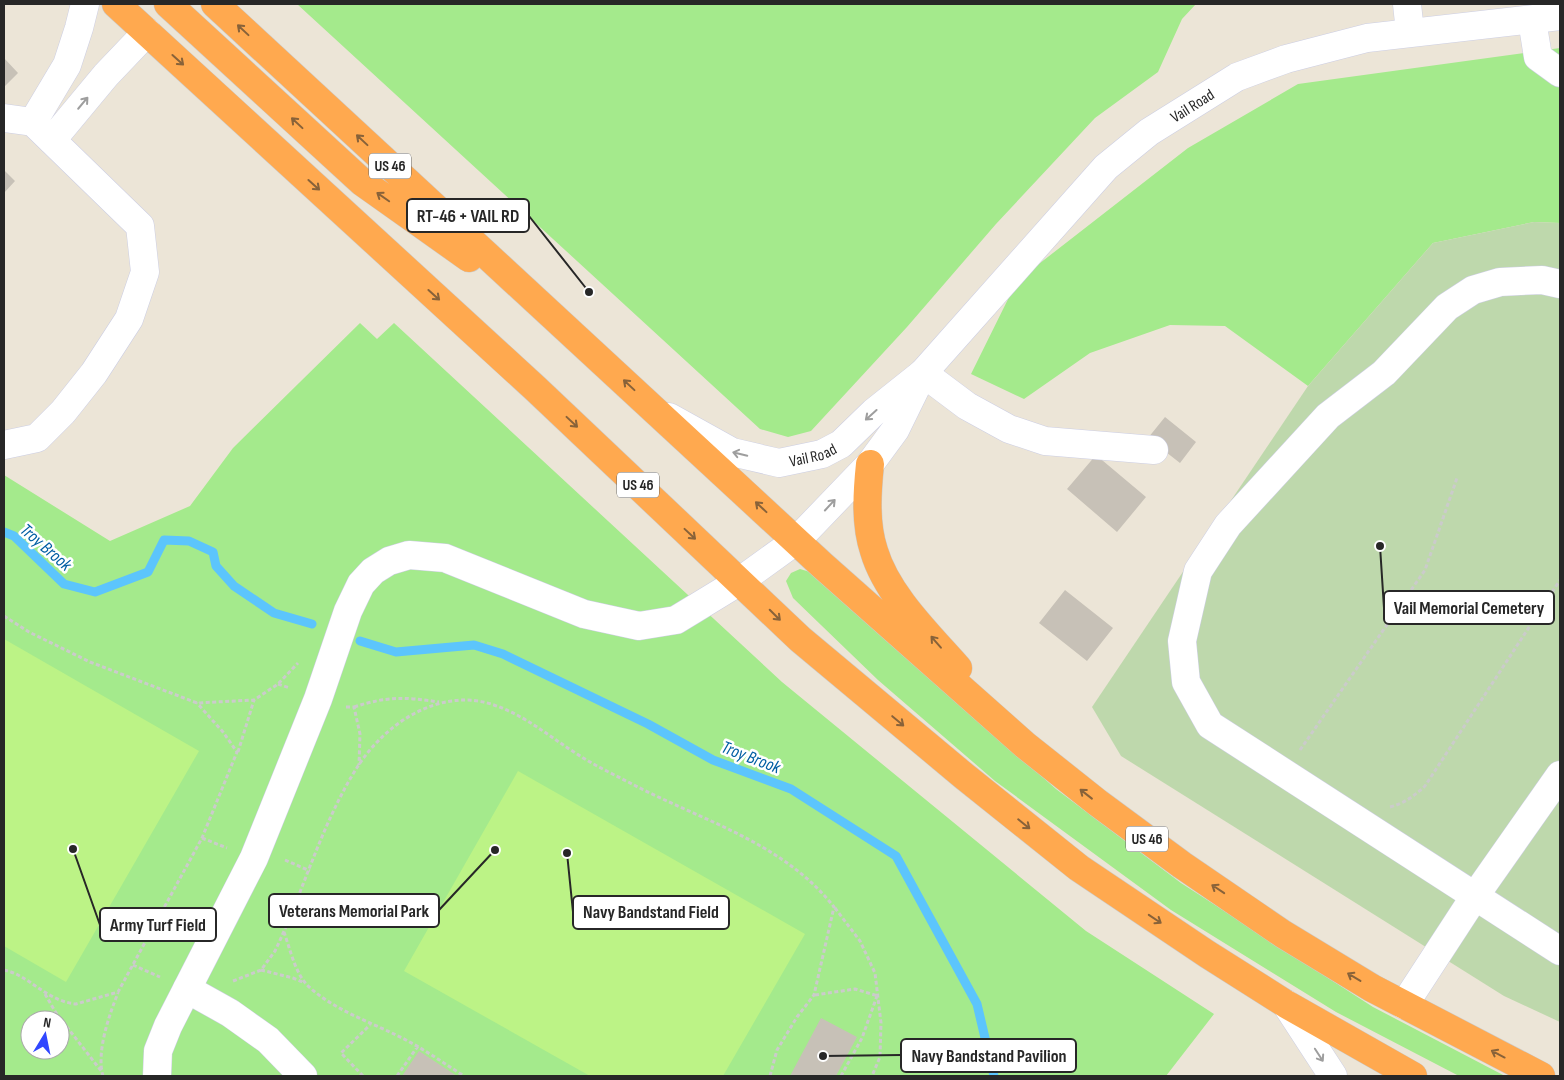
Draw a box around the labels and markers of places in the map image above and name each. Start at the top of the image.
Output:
callout: RT-46 + VAIL RD [407,199,529,232]
callout: Vail Memorial Cemetery [1384,591,1554,624]
callout: Veterans Memorial Park [269,894,439,927]
callout: Navy Bandstand Field [573,896,729,929]
callout: Army Turf Field [100,908,216,941]
callout: Navy Bandstand Pavilion [901,1039,1076,1072]

